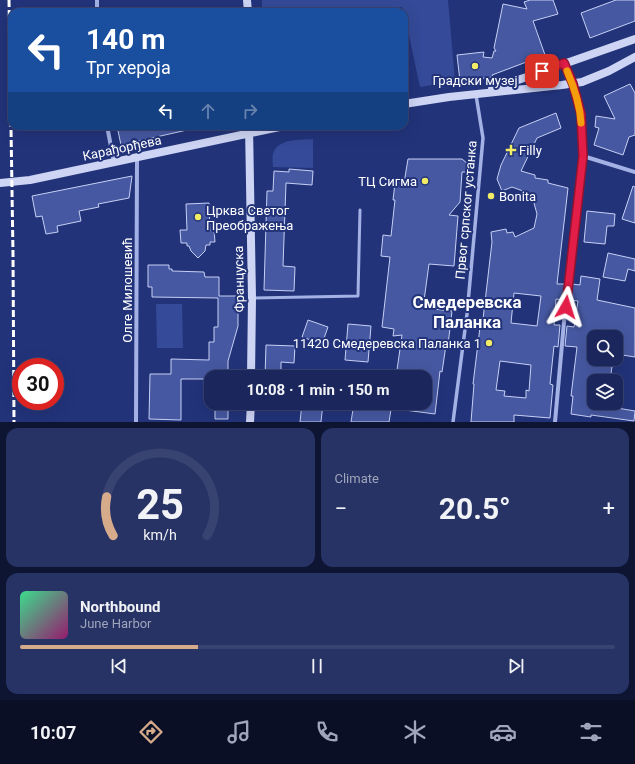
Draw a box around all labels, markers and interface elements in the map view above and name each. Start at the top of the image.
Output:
text: 140 m [86,23,165,56]
icon: left [20,24,72,76]
pin [525,54,559,88]
text: Трг хероја [86,57,171,78]
icon: arrive [531,60,553,82]
marker: Градски музеј [470,61,480,71]
place label: Градски музеј [432,73,518,88]
icon: left [155,100,177,122]
icon: ahead [197,100,219,122]
icon: right [239,100,261,122]
street label: Карађорђева [81,132,163,164]
street label: Првог српског устанка [452,140,480,280]
place label: Filly [519,143,542,158]
marker: Filly [506,145,516,155]
place label: ТЦ Сигма [358,174,417,189]
marker: ТЦ Сигма [420,176,430,186]
place label: Bonita [499,189,536,204]
marker: Bonita [486,191,496,201]
place label: Црква Светог Преображења [206,203,293,233]
marker: Црква Светог Преображења [193,212,203,222]
street label: Олге Милошевић [120,237,135,343]
street label: Француска [231,246,247,312]
position arrow [545,286,587,328]
district label: Смедеревска Паланка [413,292,521,332]
map controls [587,330,623,410]
button: search [587,330,623,366]
place label: 11420 Смедеревска Паланка 1 [293,336,481,351]
marker: 11420 Смедеревска Паланка 1 [484,338,494,348]
speed limit sign: 30 [12,358,64,410]
button: layers [587,374,623,410]
text: 10:08 · 1 min · 150 m [247,381,389,399]
text: Climate [335,471,379,486]
text: 25 [136,479,184,528]
text: 20.5° [439,491,511,526]
text: − [335,496,347,521]
text: + [603,496,615,521]
text: km/h [143,526,177,542]
text: Northbound [80,598,161,616]
text: June Harbor [80,616,152,631]
icon: previous [108,655,130,677]
icon: pause [306,655,328,677]
icon: next [505,655,527,677]
icon: directions [137,718,165,746]
icon: music [225,718,253,746]
icon: phone [313,718,341,746]
icon: climate [401,718,429,746]
icon: car [489,718,517,746]
icon: filters [577,718,605,746]
text: 10:07 [30,722,76,743]

